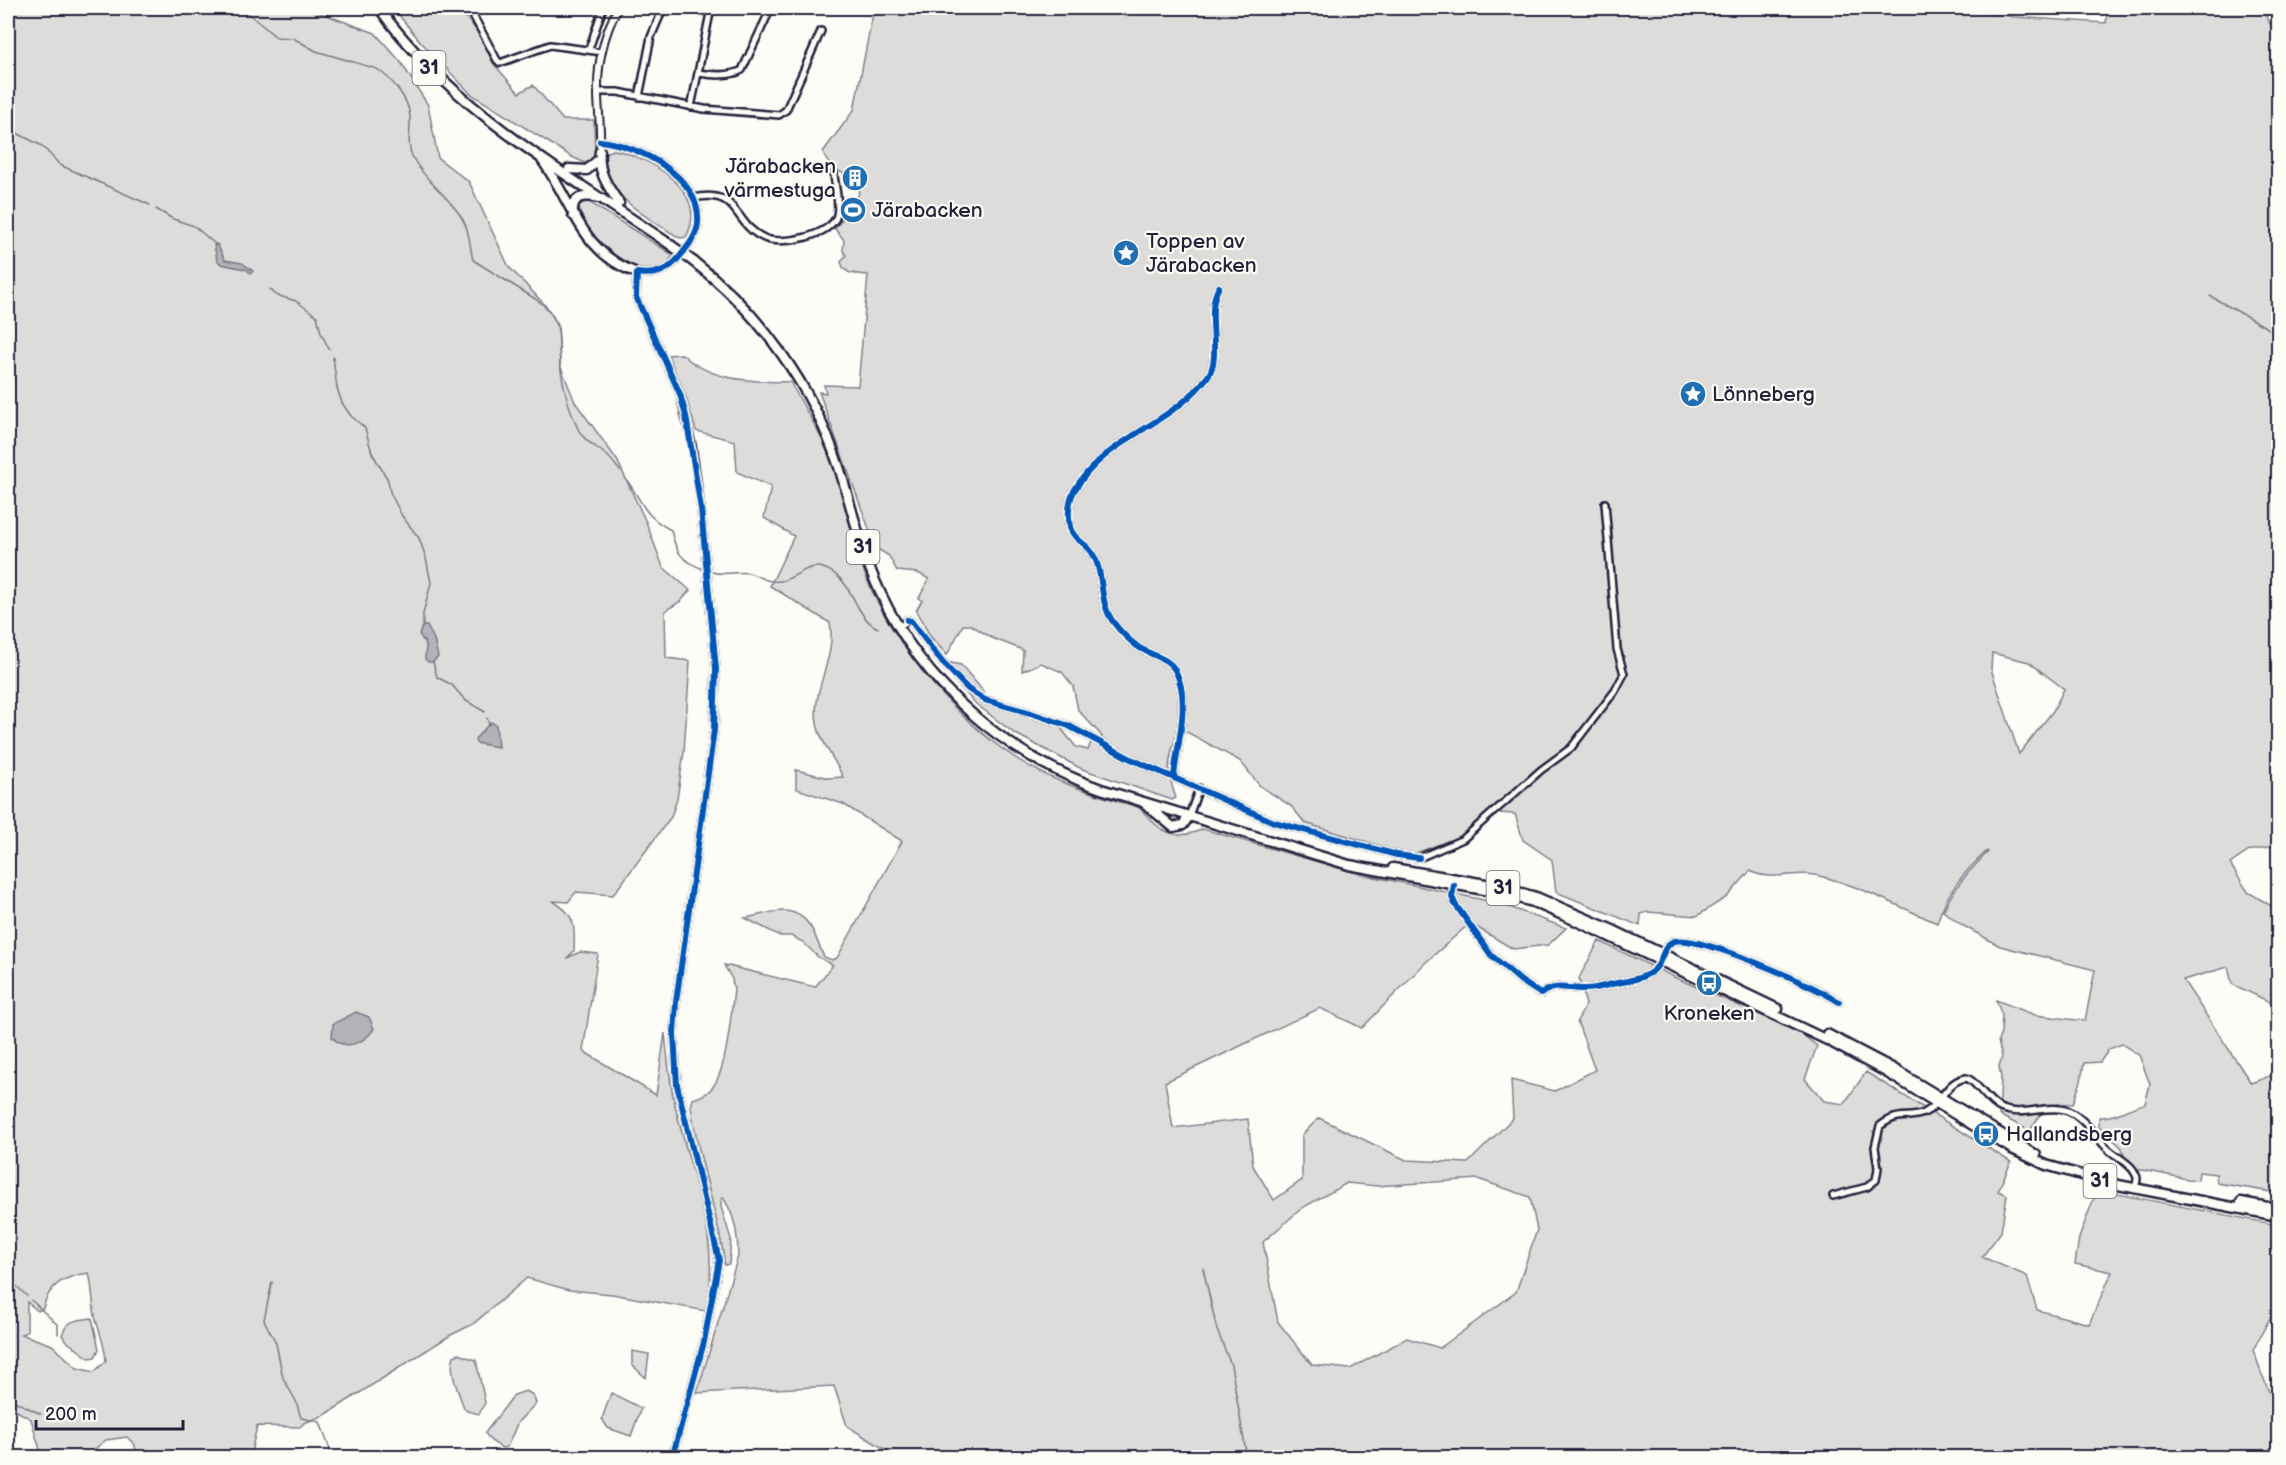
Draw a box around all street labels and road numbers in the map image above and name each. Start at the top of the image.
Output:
road number: 31 [412,51,446,85]
road number: 31 [846,530,880,564]
road number: 31 [1486,871,1520,905]
road number: 31 [2084,1164,2116,1198]

